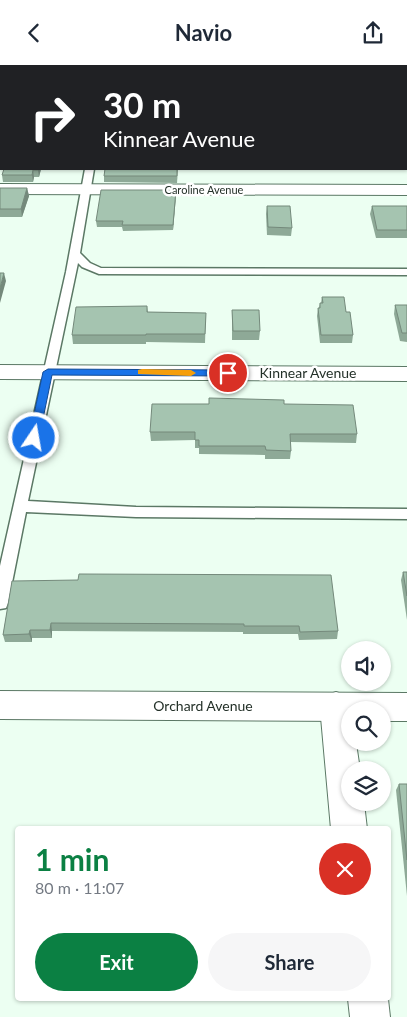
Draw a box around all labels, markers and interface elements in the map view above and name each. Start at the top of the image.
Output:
icon: back [20,19,48,47]
text: Navio [175,19,232,46]
icon: share [359,19,387,47]
text: 30 m [103,83,181,125]
icon: right [20,85,85,150]
text: Kinnear Avenue [103,125,255,152]
street label: Caroline Avenue [165,183,244,196]
pin [207,352,249,394]
icon: arrive [214,359,242,387]
street label: Kinnear Avenue [260,364,356,381]
position arrow [7,411,59,463]
map controls [341,641,391,811]
button: sound [341,641,391,691]
street label: Orchard Avenue [153,697,253,714]
button: search [341,701,391,751]
button: layers [341,761,391,811]
text: 1 min [35,841,109,877]
button: close [319,843,371,895]
text: 80 m · 11:07 [35,878,124,897]
button: Exit [35,933,198,991]
button: Share [208,933,371,991]

